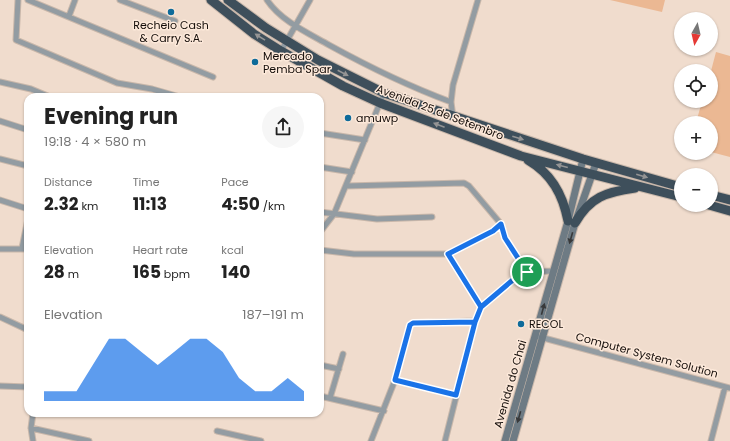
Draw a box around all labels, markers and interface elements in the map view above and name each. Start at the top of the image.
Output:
marker: Recheio Cash & Carry S.A. [166,7,176,17]
north arrow [674,12,718,56]
map controls [674,12,718,212]
place label: Recheio Cash & Carry S.A. [133,17,209,46]
one-way arrow [255,33,265,41]
place label: Mercado Pemba Spar [263,48,331,77]
marker: Mercado Pemba Spar [250,57,260,67]
button: locate [674,64,718,108]
one-way arrow [338,70,349,77]
street label: Avenida 25 de Setembro [374,80,506,144]
text: Evening run [44,101,178,132]
button: share [262,106,304,148]
place label: amuwp [356,110,398,126]
marker: amuwp [343,113,353,123]
button: + [674,116,718,160]
one-way arrow [432,122,444,128]
text: 19:18 · 4 × 580 m [44,132,146,151]
one-way arrow [512,135,524,141]
one-way arrow [556,163,568,169]
button: − [674,168,718,212]
one-way arrow [636,173,648,179]
text: Distance [44,174,92,190]
text: Time [133,174,159,190]
text: Pace [221,174,249,190]
text: 2.32 [44,192,79,216]
text: 11:13 [133,192,167,216]
text: 4:50 [221,192,260,216]
text: km [79,198,98,214]
text: /km [260,198,285,214]
one-way arrow [568,232,574,244]
text: Elevation [44,242,94,258]
text: Heart rate [133,242,188,258]
text: kcal [221,242,244,258]
pin [510,255,544,289]
text: 28 [44,260,65,284]
text: 165 [133,260,161,284]
text: 140 [221,260,250,284]
icon: arrive [516,261,538,283]
text: m [65,266,79,282]
text: bpm [161,266,190,282]
one-way arrow [540,303,546,315]
text: Elevation [44,305,103,324]
text: 187–191 m [242,305,304,324]
place label: RECOL [529,316,563,332]
marker: RECOL [516,319,526,329]
street label: Computer System Solution [574,328,720,382]
street label: Avenida do Chai [490,338,530,430]
one-way arrow [516,411,522,423]

